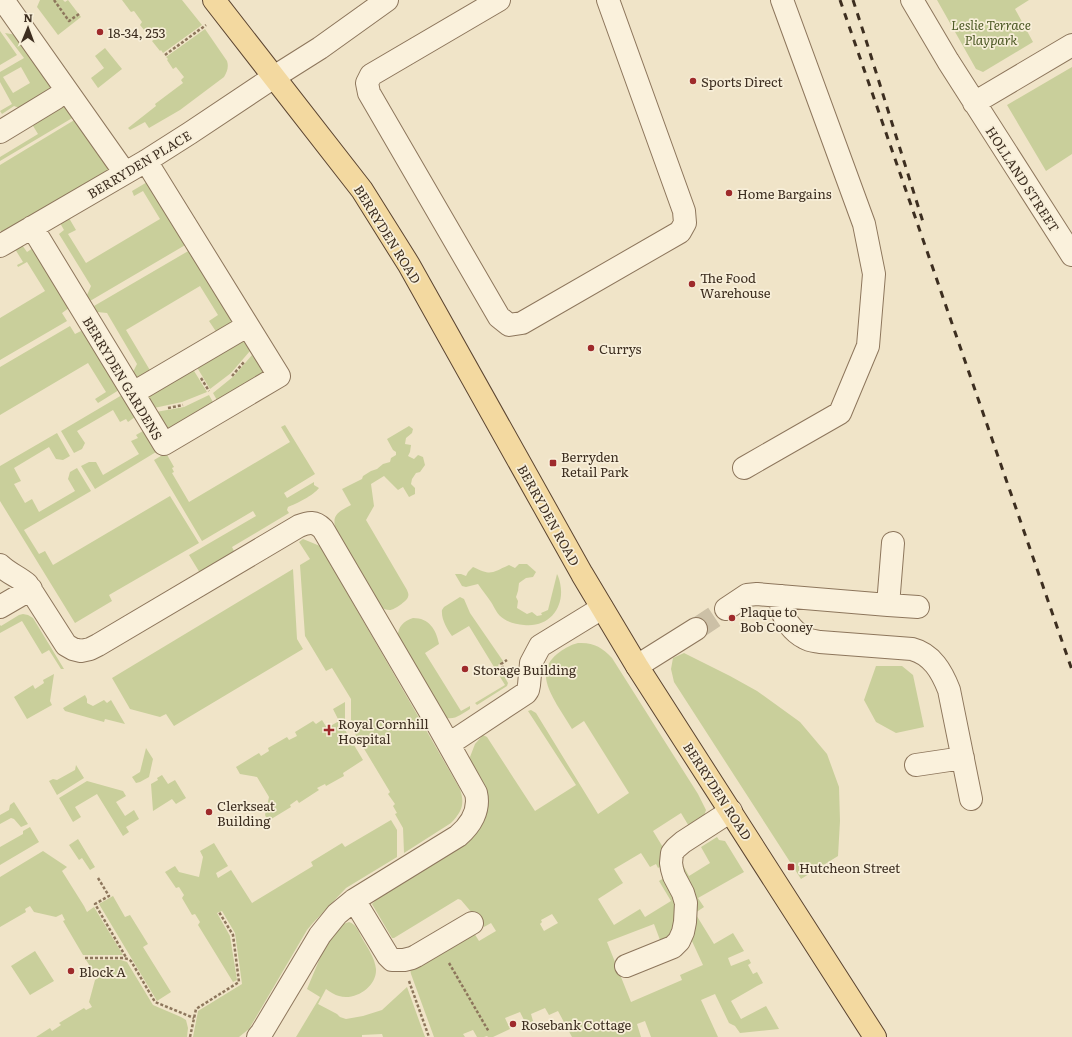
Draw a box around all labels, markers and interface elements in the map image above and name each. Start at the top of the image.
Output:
north arrow [8,8,48,48]
text: N [23,9,33,25]
park label: Leslie Terrace Playpark [951,15,1031,49]
place label: 18-34, 253 [108,23,166,42]
marker: 18-34, 253 [95,27,105,37]
place label: Sports Direct [701,72,783,91]
marker: Sports Direct [688,76,698,86]
street label: HOLLAND STREET [982,122,1065,236]
street label: BERRYDEN PLACE [83,125,195,203]
street label: BERRYDEN ROAD [350,181,426,287]
place label: Home Bargains [737,184,832,203]
marker: Home Bargains [724,188,734,198]
place label: The Food Warehouse [700,268,771,302]
marker: The Food Warehouse [687,279,697,289]
street label: BERRYDEN GARDENS [79,313,168,444]
place label: Currys [599,339,642,358]
marker: Currys [586,343,596,353]
place label: Berryden Retail Park [561,447,630,481]
marker: Berryden Retail Park [548,458,558,468]
street label: BERRYDEN ROAD [513,461,585,569]
place label: Plaque to Bob Cooney [740,602,814,636]
marker: Plaque to Bob Cooney [727,613,737,623]
place label: Storage Building [473,660,577,679]
marker: Storage Building [460,664,470,674]
place label: Royal Cornhill Hospital [338,714,429,748]
marker: Royal Cornhill Hospital [323,724,335,736]
street label: BERRYDEN ROAD [679,738,757,844]
place label: Clerkseat Building [217,796,276,830]
marker: Clerkseat Building [204,807,214,817]
place label: Hutcheon Street [799,858,901,877]
marker: Hutcheon Street [786,862,796,872]
place label: Block A [79,962,126,981]
marker: Block A [66,966,76,976]
place label: Rosebank Cottage [521,1015,631,1034]
marker: Rosebank Cottage [508,1019,518,1029]

